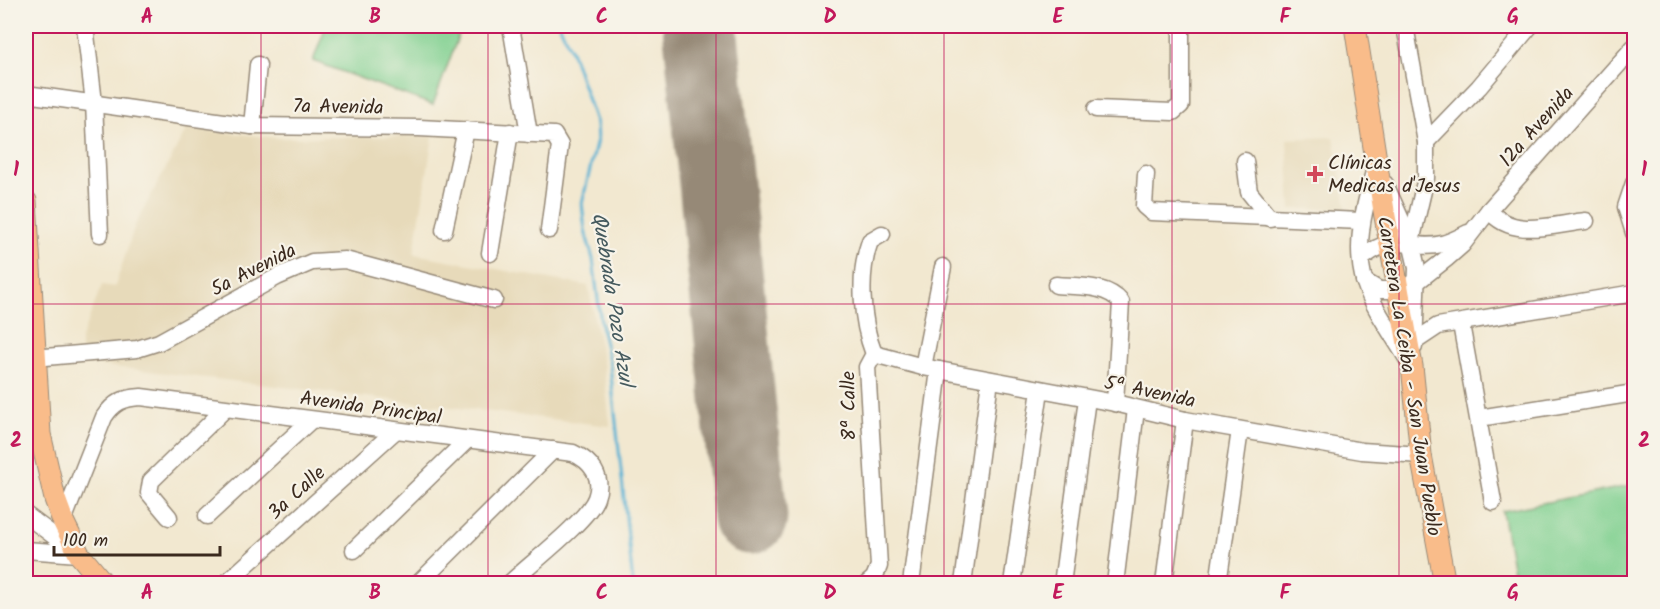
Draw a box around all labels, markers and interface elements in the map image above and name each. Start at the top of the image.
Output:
text: A [141,2,153,34]
text: B [369,2,381,34]
text: C [596,2,608,34]
text: D [823,2,837,34]
text: E [1052,2,1064,34]
text: F [1280,2,1292,34]
text: G [1507,2,1519,34]
street label: 12a Avenida [1492,80,1583,175]
street label: 7a Avenida [292,91,384,125]
place label: Clínicas Medicas d'Jesus [1328,148,1461,203]
text: 1 [13,155,19,187]
text: 1 [1641,155,1647,187]
marker: Clínicas Medicas d'Jesus [1306,165,1324,183]
water label: Quebrada Pozo Azul [582,210,642,392]
street label: Carretera La Ceiba - San Juan Pueblo [1367,214,1449,538]
street label: 5a Avenida [205,236,302,306]
street label: 5ª Avenida [1101,368,1198,418]
street label: 8ª Calle [833,371,867,441]
street label: Avenida Principal [298,383,444,435]
text: 2 [10,426,22,458]
text: 2 [1638,426,1650,458]
street label: 3a Calle [261,459,334,528]
scale bar [54,519,220,557]
text: 100 m [63,527,108,556]
text: A [141,578,153,609]
text: B [369,578,381,609]
text: C [596,578,608,609]
text: D [823,578,837,609]
text: E [1052,578,1064,609]
text: F [1280,578,1292,609]
text: G [1507,578,1519,609]

